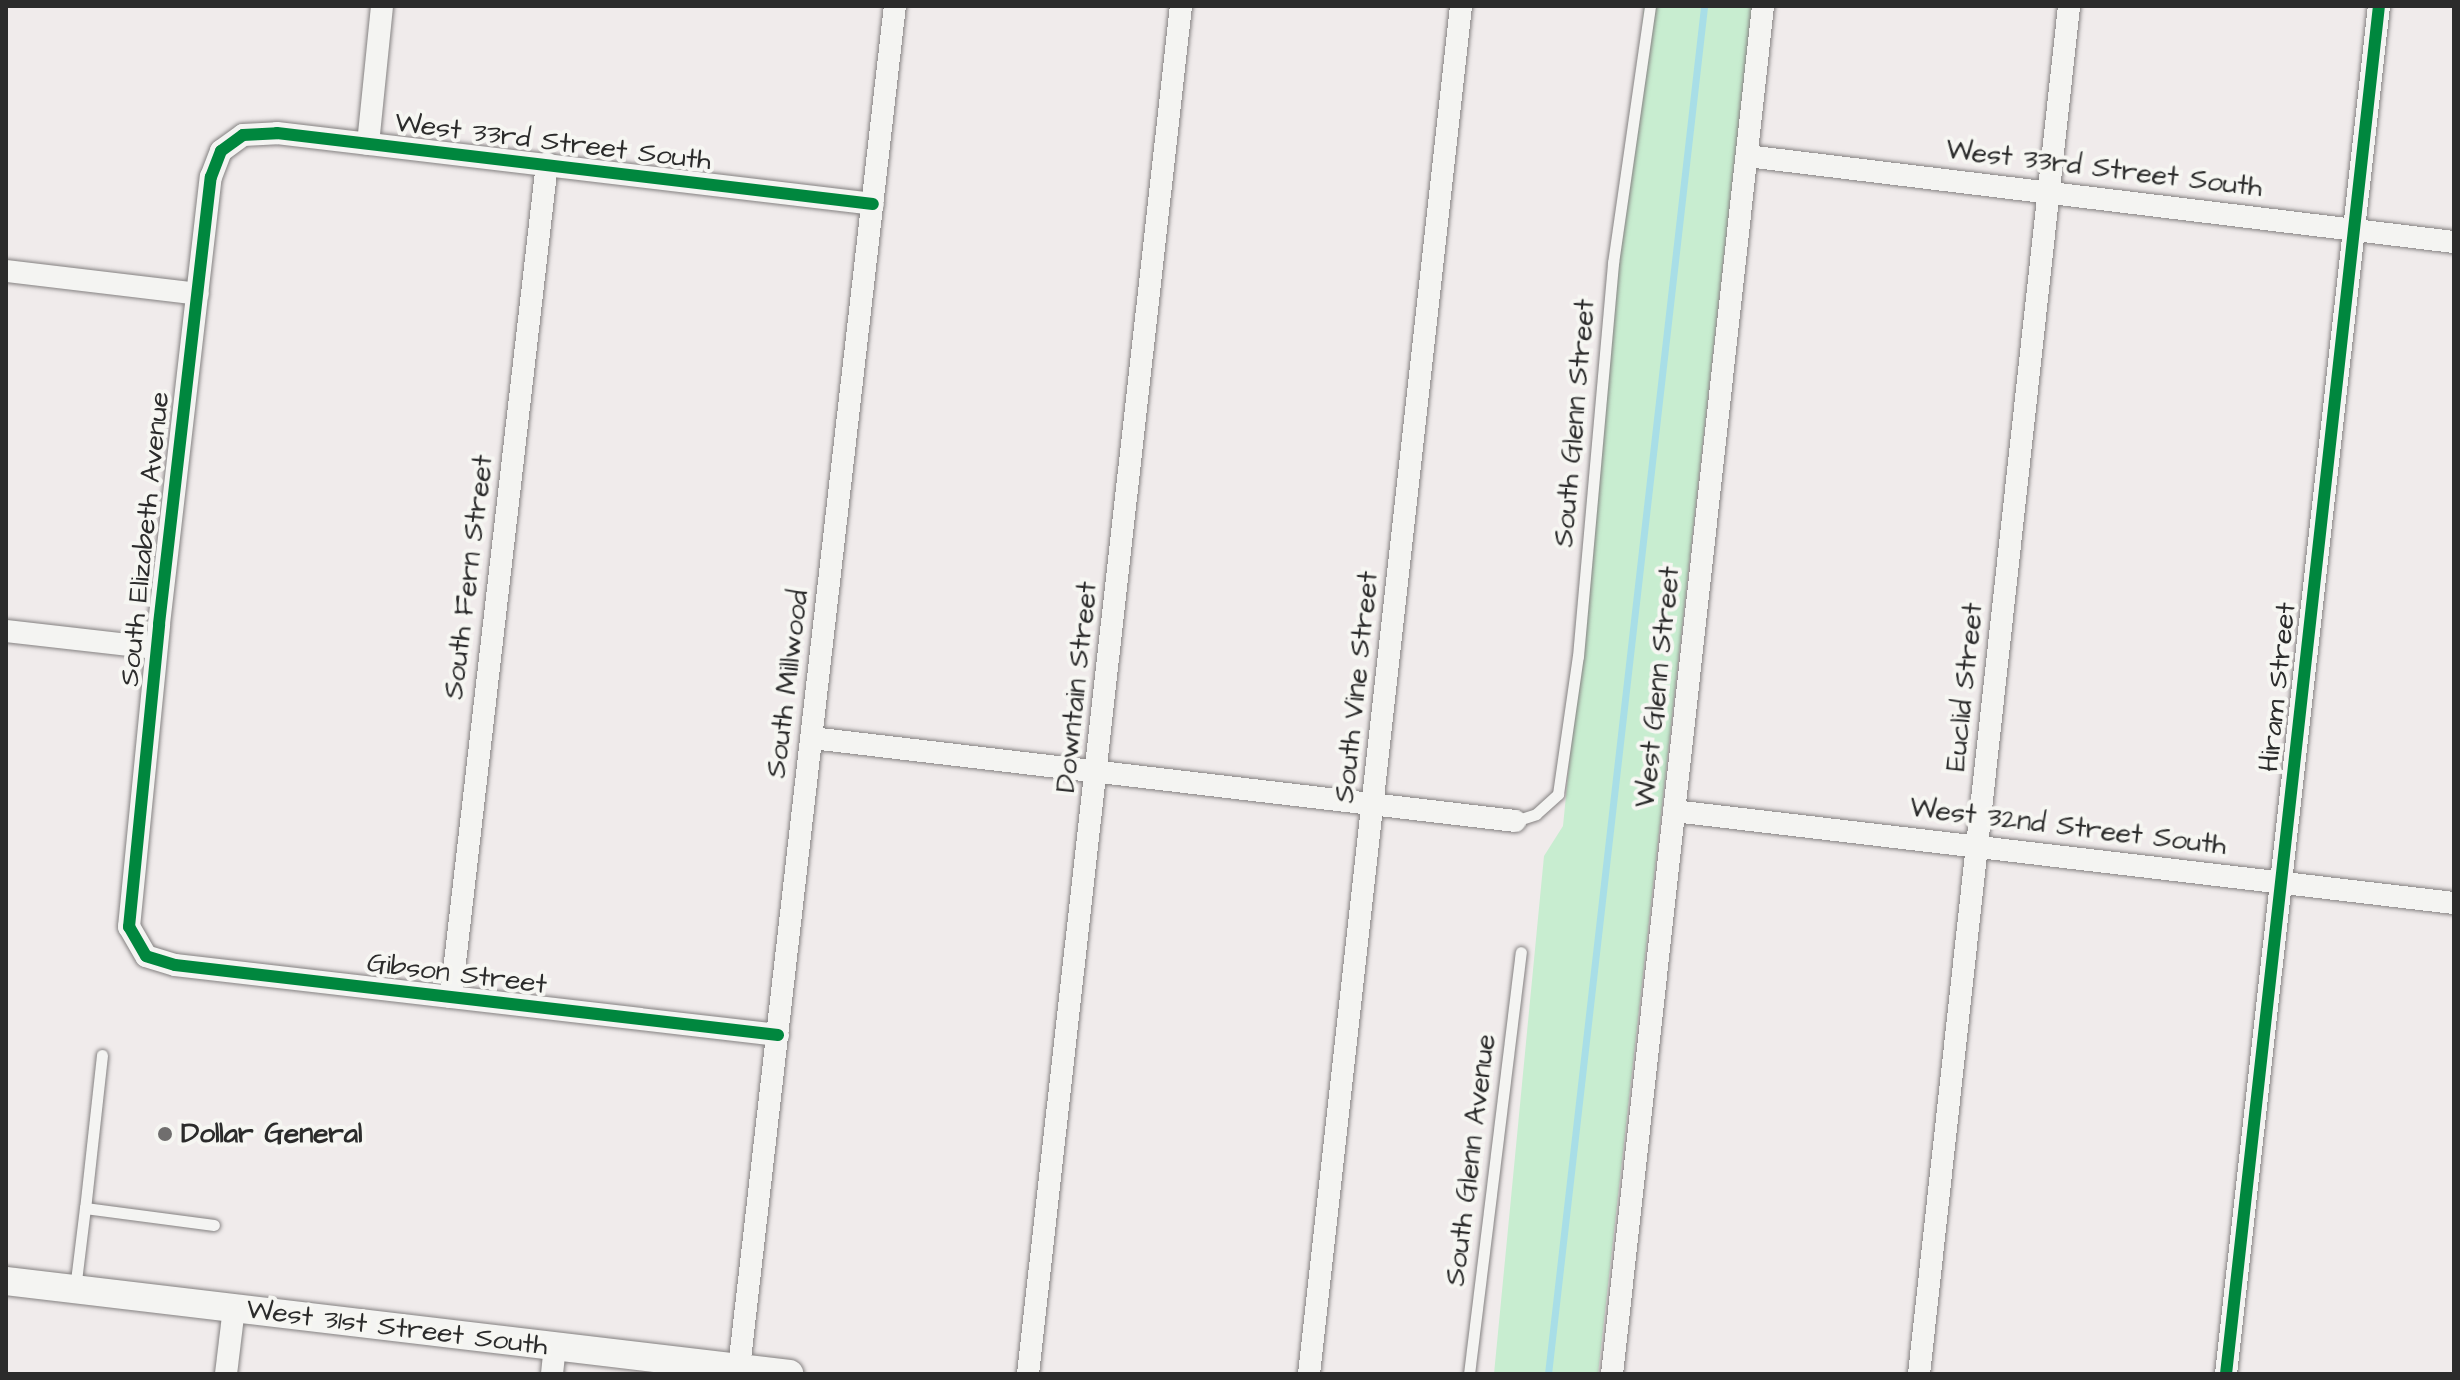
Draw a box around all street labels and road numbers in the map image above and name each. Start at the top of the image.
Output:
street label: West 33rd Street South [393,106,713,178]
street label: West 33rd Street South [1944,133,2264,205]
street label: South Glenn Street [1547,298,1603,548]
street label: South Elizabeth Avenue [113,390,177,688]
street label: South Fern Street [437,453,501,701]
street label: West Glenn Street [1629,565,1687,809]
street label: South Vine Street [1328,569,1386,805]
street label: Downtain Street [1049,580,1105,794]
street label: South Millwood [760,588,816,780]
street label: Euclid Street [1939,601,1991,773]
street label: Hiram Street [2252,601,2304,773]
street label: West 32nd Street South [1908,791,2228,863]
street label: Gibson Street [365,946,549,1002]
street label: South Glenn Avenue [1439,1032,1503,1288]
street label: West 31st Street South [244,1293,550,1363]

